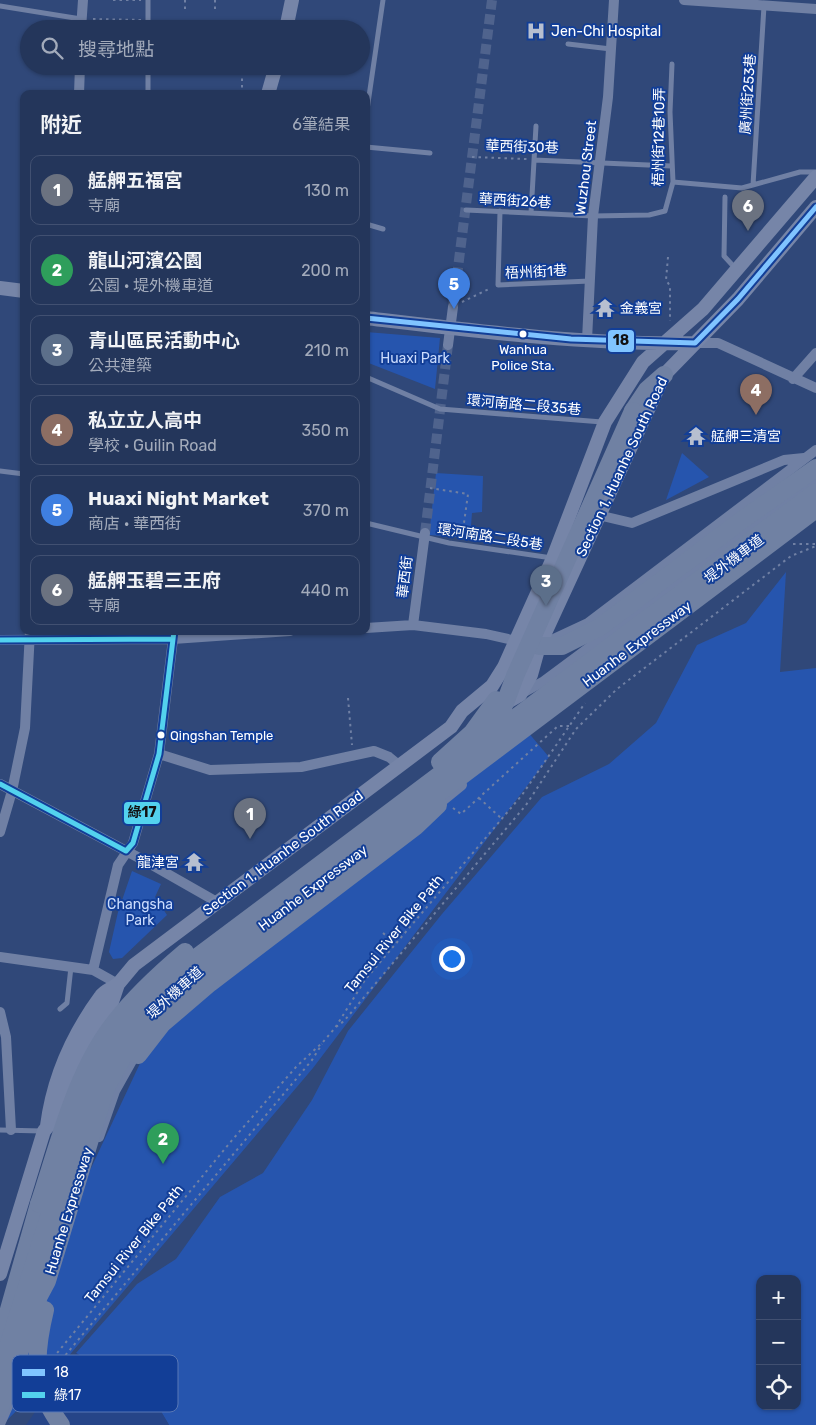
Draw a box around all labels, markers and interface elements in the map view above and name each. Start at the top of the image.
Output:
search box [20,20,370,75]
hospital icon: Jen-Chi Hospital [525,20,547,42]
place label: Jen-Chi Hospital [551,23,661,40]
icon: search [38,34,66,62]
text: 搜尋地點 [78,38,154,61]
street label: 廣州街253巷 [737,53,759,135]
street label: 梧州街12巷10弄 [650,87,668,187]
text: 附近 [40,112,82,137]
text: 6筆結果 [292,115,350,134]
street label: Wuzhou Street [572,119,600,216]
street label: 華西街30巷 [485,137,559,157]
text: 艋舺五福宮 [88,169,183,192]
text: 1 [53,181,61,200]
text: 130 m [304,181,349,200]
pin: 6 [732,190,764,231]
street label: 華西街26巷 [478,191,552,211]
text: 寺廟 [88,196,120,215]
text: 龍山河濱公園 [88,249,202,272]
text: 2 [52,261,62,280]
text: 200 m [301,261,349,280]
street label: 梧州街1巷 [505,262,567,282]
pin: 5 [438,268,470,309]
text: 公園 · 堤外機車道 [88,276,213,295]
temple icon: 金義宮 [594,297,616,319]
place label: 金義宮 [620,300,662,317]
text: 青山區民活動中心 [88,329,240,352]
marker: Wanhua Police Sta. [518,329,528,339]
line badge: 18 [607,329,635,353]
text: 18 [613,332,629,349]
text: 3 [52,341,62,360]
text: 210 m [304,341,349,360]
place label: Wanhua Police Sta. [491,342,555,373]
park label: Huaxi Park [380,350,451,367]
text: 公共建築 [88,356,152,375]
street label: Section 1, Huanhe South Road [573,374,671,560]
pin: 4 [740,374,772,415]
street label: 環河南路二段35巷 [466,392,582,418]
text: 私立立人高中 [88,409,202,432]
text: 4 [52,421,62,440]
text: 350 m [302,421,349,440]
temple icon: 艋舺三清宮 [685,425,707,447]
place label: 艋舺三清宮 [711,428,781,445]
text: 學校 · Guilin Road [88,436,217,455]
text: Huaxi Night Market [88,487,269,510]
text: 5 [52,501,62,520]
text: 370 m [303,501,349,520]
text: 商店 · 華西街 [88,514,181,533]
street label: 環河南路二段5巷 [436,520,544,554]
street label: 堤外機車道 [701,531,767,587]
street label: 華西街 [394,555,416,599]
pin: 3 [530,565,562,606]
text: 艋舺玉碧三王府 [88,569,221,592]
text: 6 [52,581,62,600]
text: 440 m [301,581,349,600]
text: 寺廟 [88,596,120,615]
street label: Huanhe Expressway [579,597,695,691]
place label: Qingshan Temple [170,728,273,744]
marker: Qingshan Temple [156,730,166,740]
street label: Section 1, Huanhe South Road [200,787,366,919]
pin: 1 [234,798,266,839]
line badge: 綠17 [123,801,161,825]
text: 綠17 [128,804,156,821]
street label: Huanhe Expressway [255,841,371,935]
temple icon: 龍津宮 [183,851,205,873]
place label: 龍津宮 [137,854,179,871]
street label: Tamsui River Bike Path [341,871,447,997]
park label: Changsha Park [107,896,173,929]
your location [439,946,465,972]
street label: 堤外機車道 [143,963,207,1023]
pin: 2 [147,1123,179,1164]
street label: Huanhe Expressway [42,1145,97,1277]
street label: Tamsui River Bike Path [81,1181,187,1307]
map controls [756,1275,801,1410]
button: + [756,1275,801,1320]
button: − [756,1320,801,1365]
legend [12,1355,178,1412]
text: 18 [54,1364,69,1381]
button: locate [756,1365,801,1410]
text: 綠17 [54,1387,81,1404]

